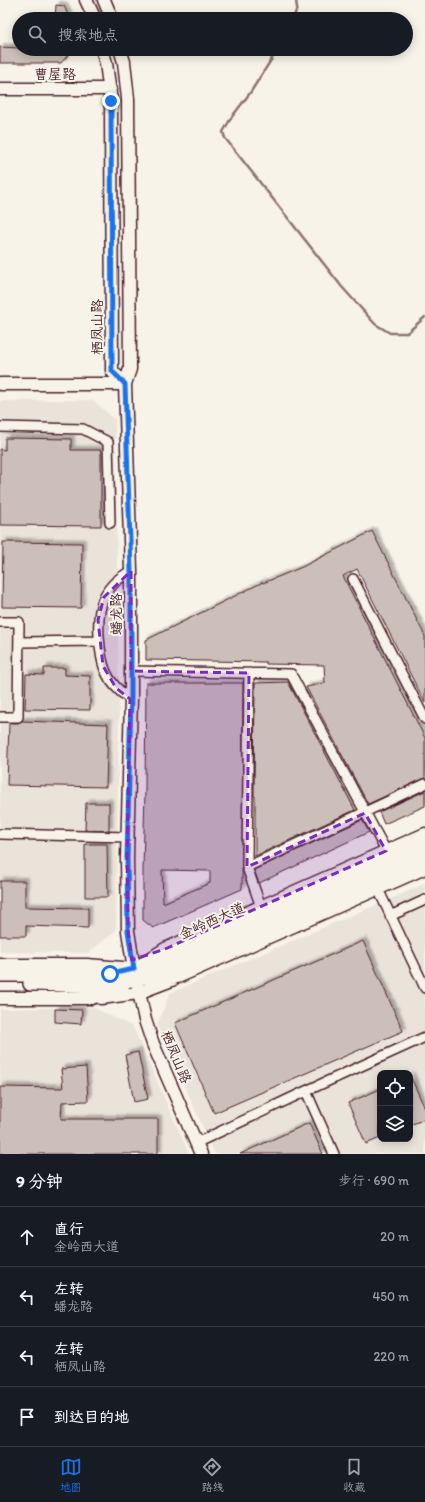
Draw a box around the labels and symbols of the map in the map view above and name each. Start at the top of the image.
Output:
street label: 曹屋路 [34,66,76,83]
route end [102,92,120,110]
street label: 栖凤山路 [89,299,106,355]
street label: 蟠龙路 [108,593,125,635]
street label: 金岭西大道 [177,899,247,943]
route start [101,965,119,983]
street label: 栖凤山路 [157,1028,195,1086]

